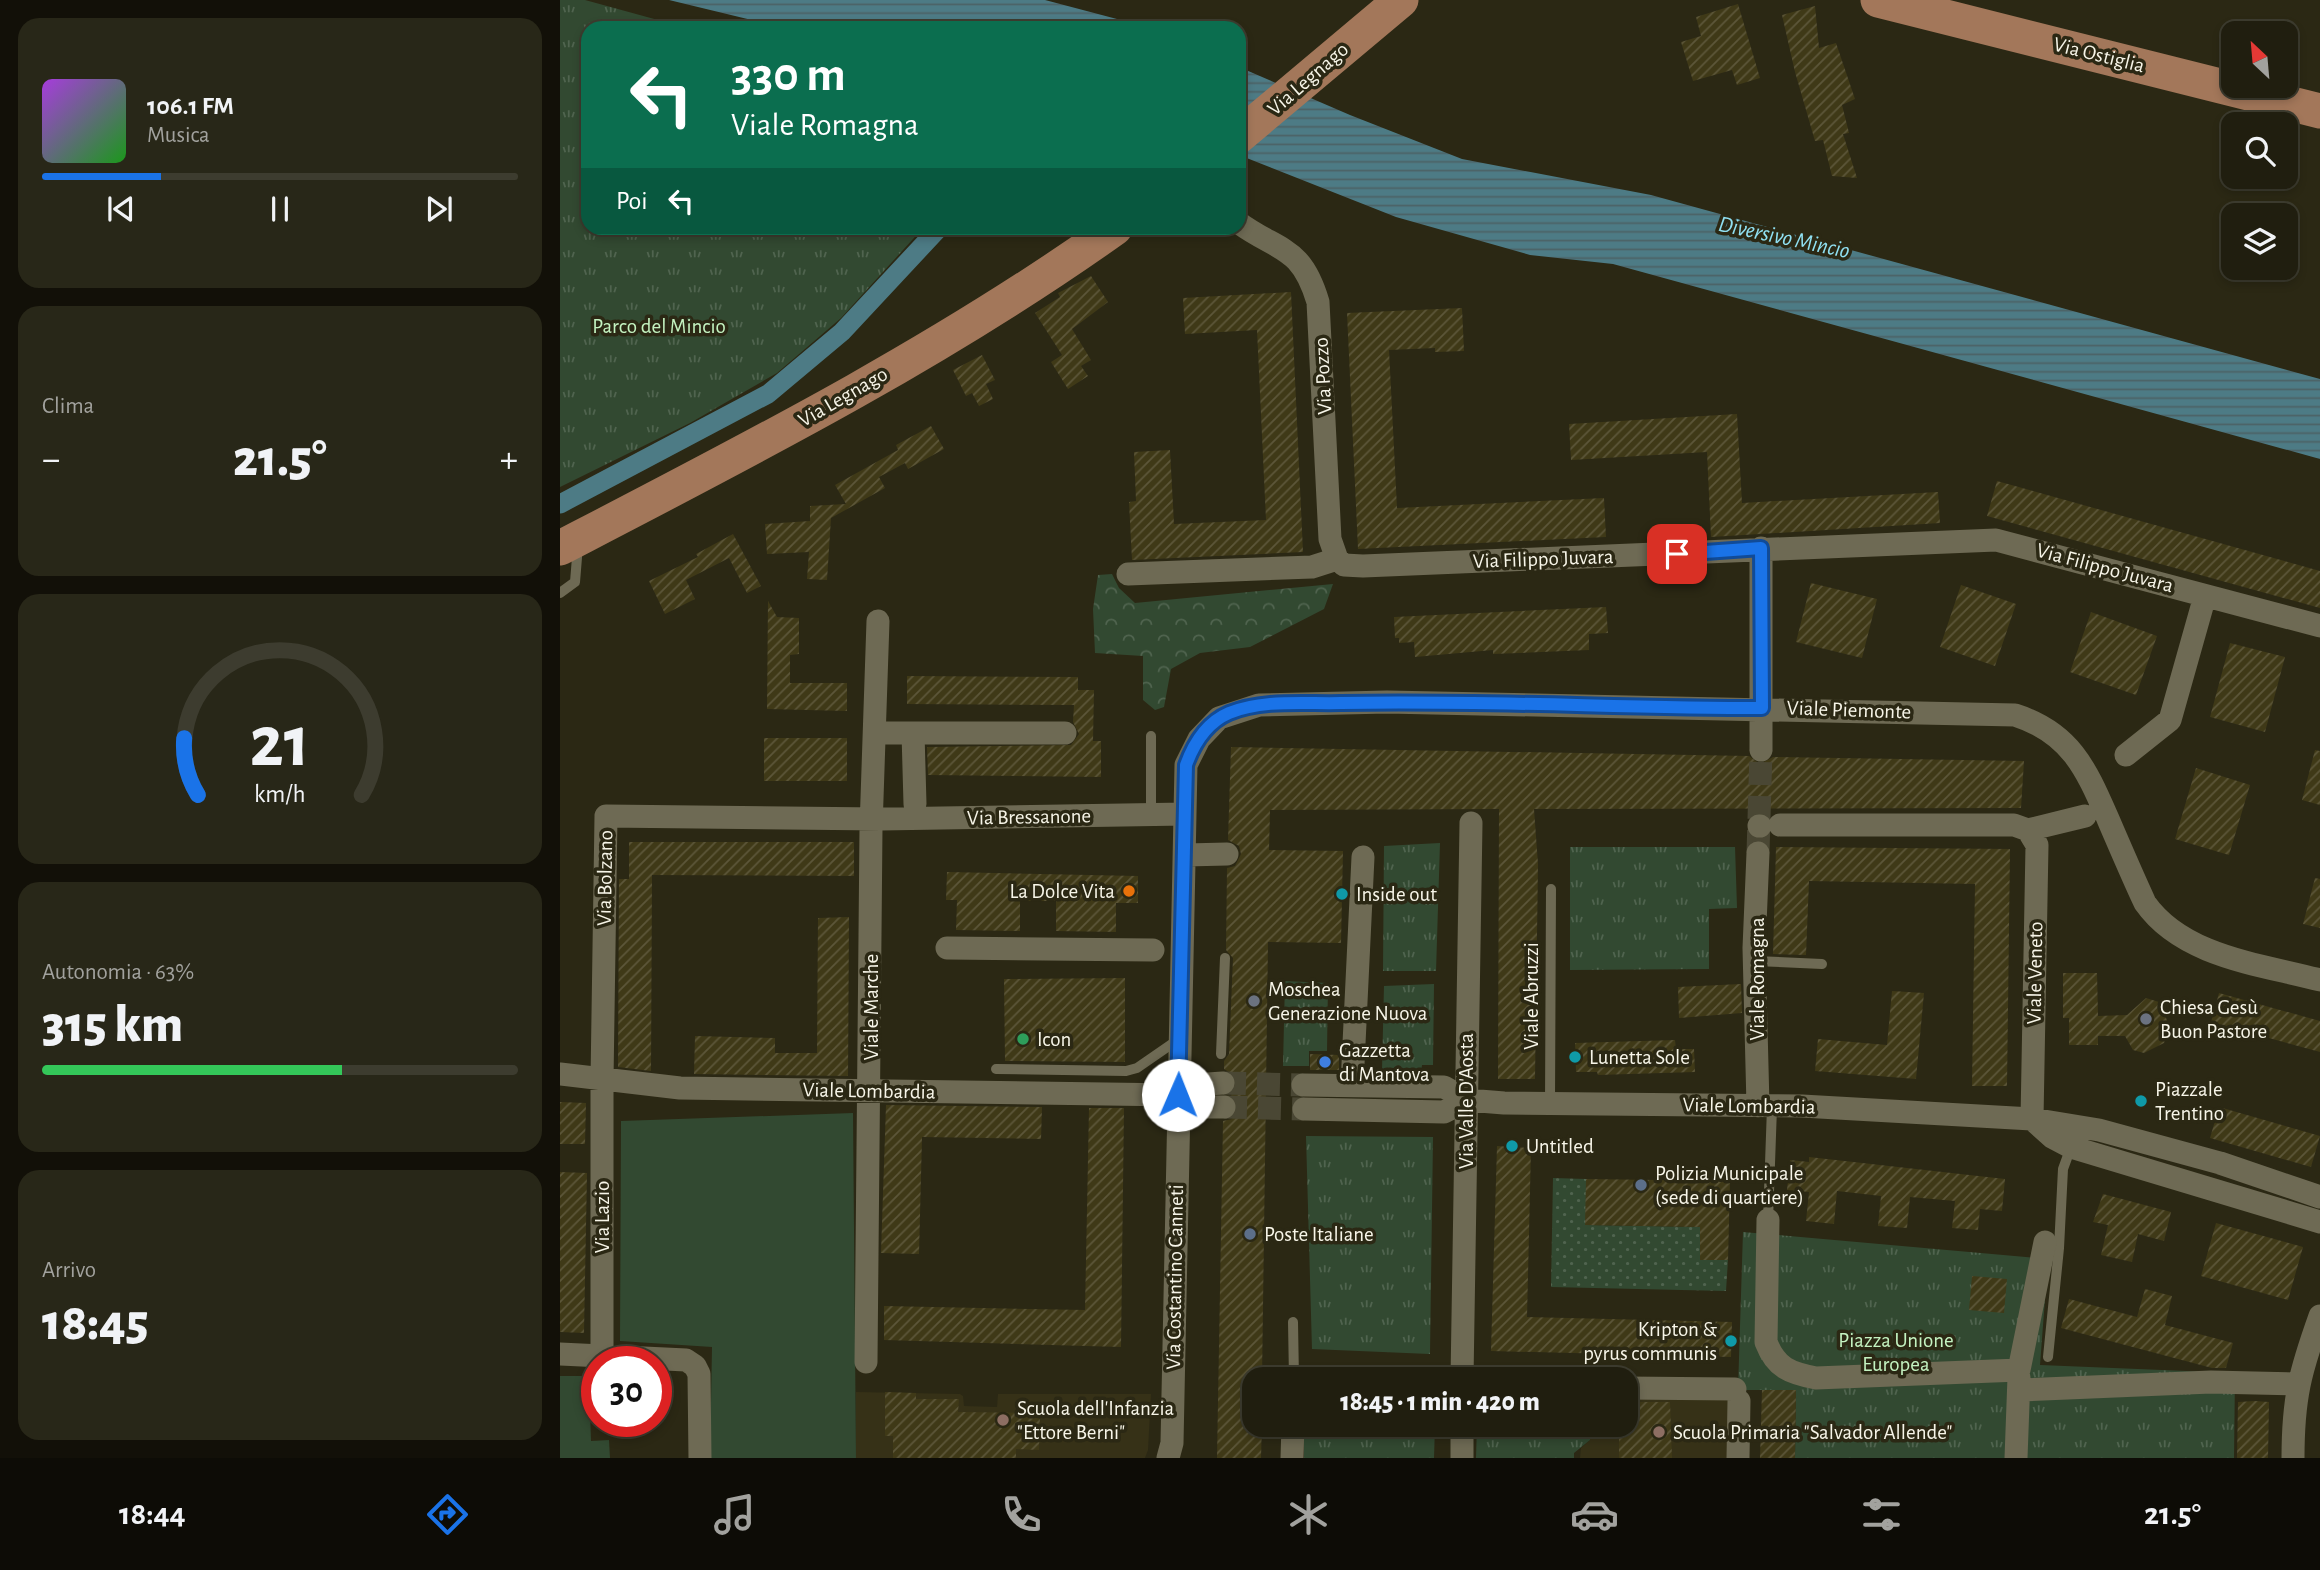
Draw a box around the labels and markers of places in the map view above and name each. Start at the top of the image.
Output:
pin [1647,524,1707,584]
place label: La Dolce Vita [1009,881,1115,902]
marker: La Dolce Vita [1121,883,1137,899]
place label: Inside out [1356,884,1437,905]
marker: Inside out [1334,886,1350,902]
place label: Moschea Generazione Nuova [1268,979,1428,1024]
marker: Moschea Generazione Nuova [1246,993,1262,1009]
place label: Chiesa Gesù Buon Pastore [2160,997,2267,1042]
marker: Chiesa Gesù Buon Pastore [2138,1011,2154,1027]
place label: Icon [1037,1029,1071,1050]
marker: Icon [1015,1031,1031,1047]
place label: Gazzetta di Mantova [1339,1040,1430,1085]
place label: Lunetta Sole [1589,1047,1690,1068]
marker: Lunetta Sole [1567,1049,1583,1065]
marker: Gazzetta di Mantova [1317,1054,1333,1070]
place label: Piazzale Trentino [2155,1079,2224,1124]
marker: Piazzale Trentino [2133,1093,2149,1109]
place label: Untitled [1526,1136,1594,1157]
marker: Untitled [1504,1138,1520,1154]
place label: Polizia Municipale (sede di quartiere) [1655,1163,1804,1208]
marker: Polizia Municipale (sede di quartiere) [1633,1177,1649,1193]
place label: Poste Italiane [1264,1224,1374,1245]
marker: Poste Italiane [1242,1226,1258,1242]
place label: Kripton & pyrus communis [1583,1319,1717,1364]
marker: Kripton & pyrus communis [1723,1333,1739,1349]
place label: Scuola dell'Infanzia "Ettore Berni" [1017,1398,1175,1443]
marker: Scuola dell'Infanzia "Ettore Berni" [995,1412,1011,1428]
place label: Scuola Primaria "Salvador Allende" [1673,1422,1952,1443]
marker: Scuola Primaria "Salvador Allende" [1651,1424,1667,1440]

